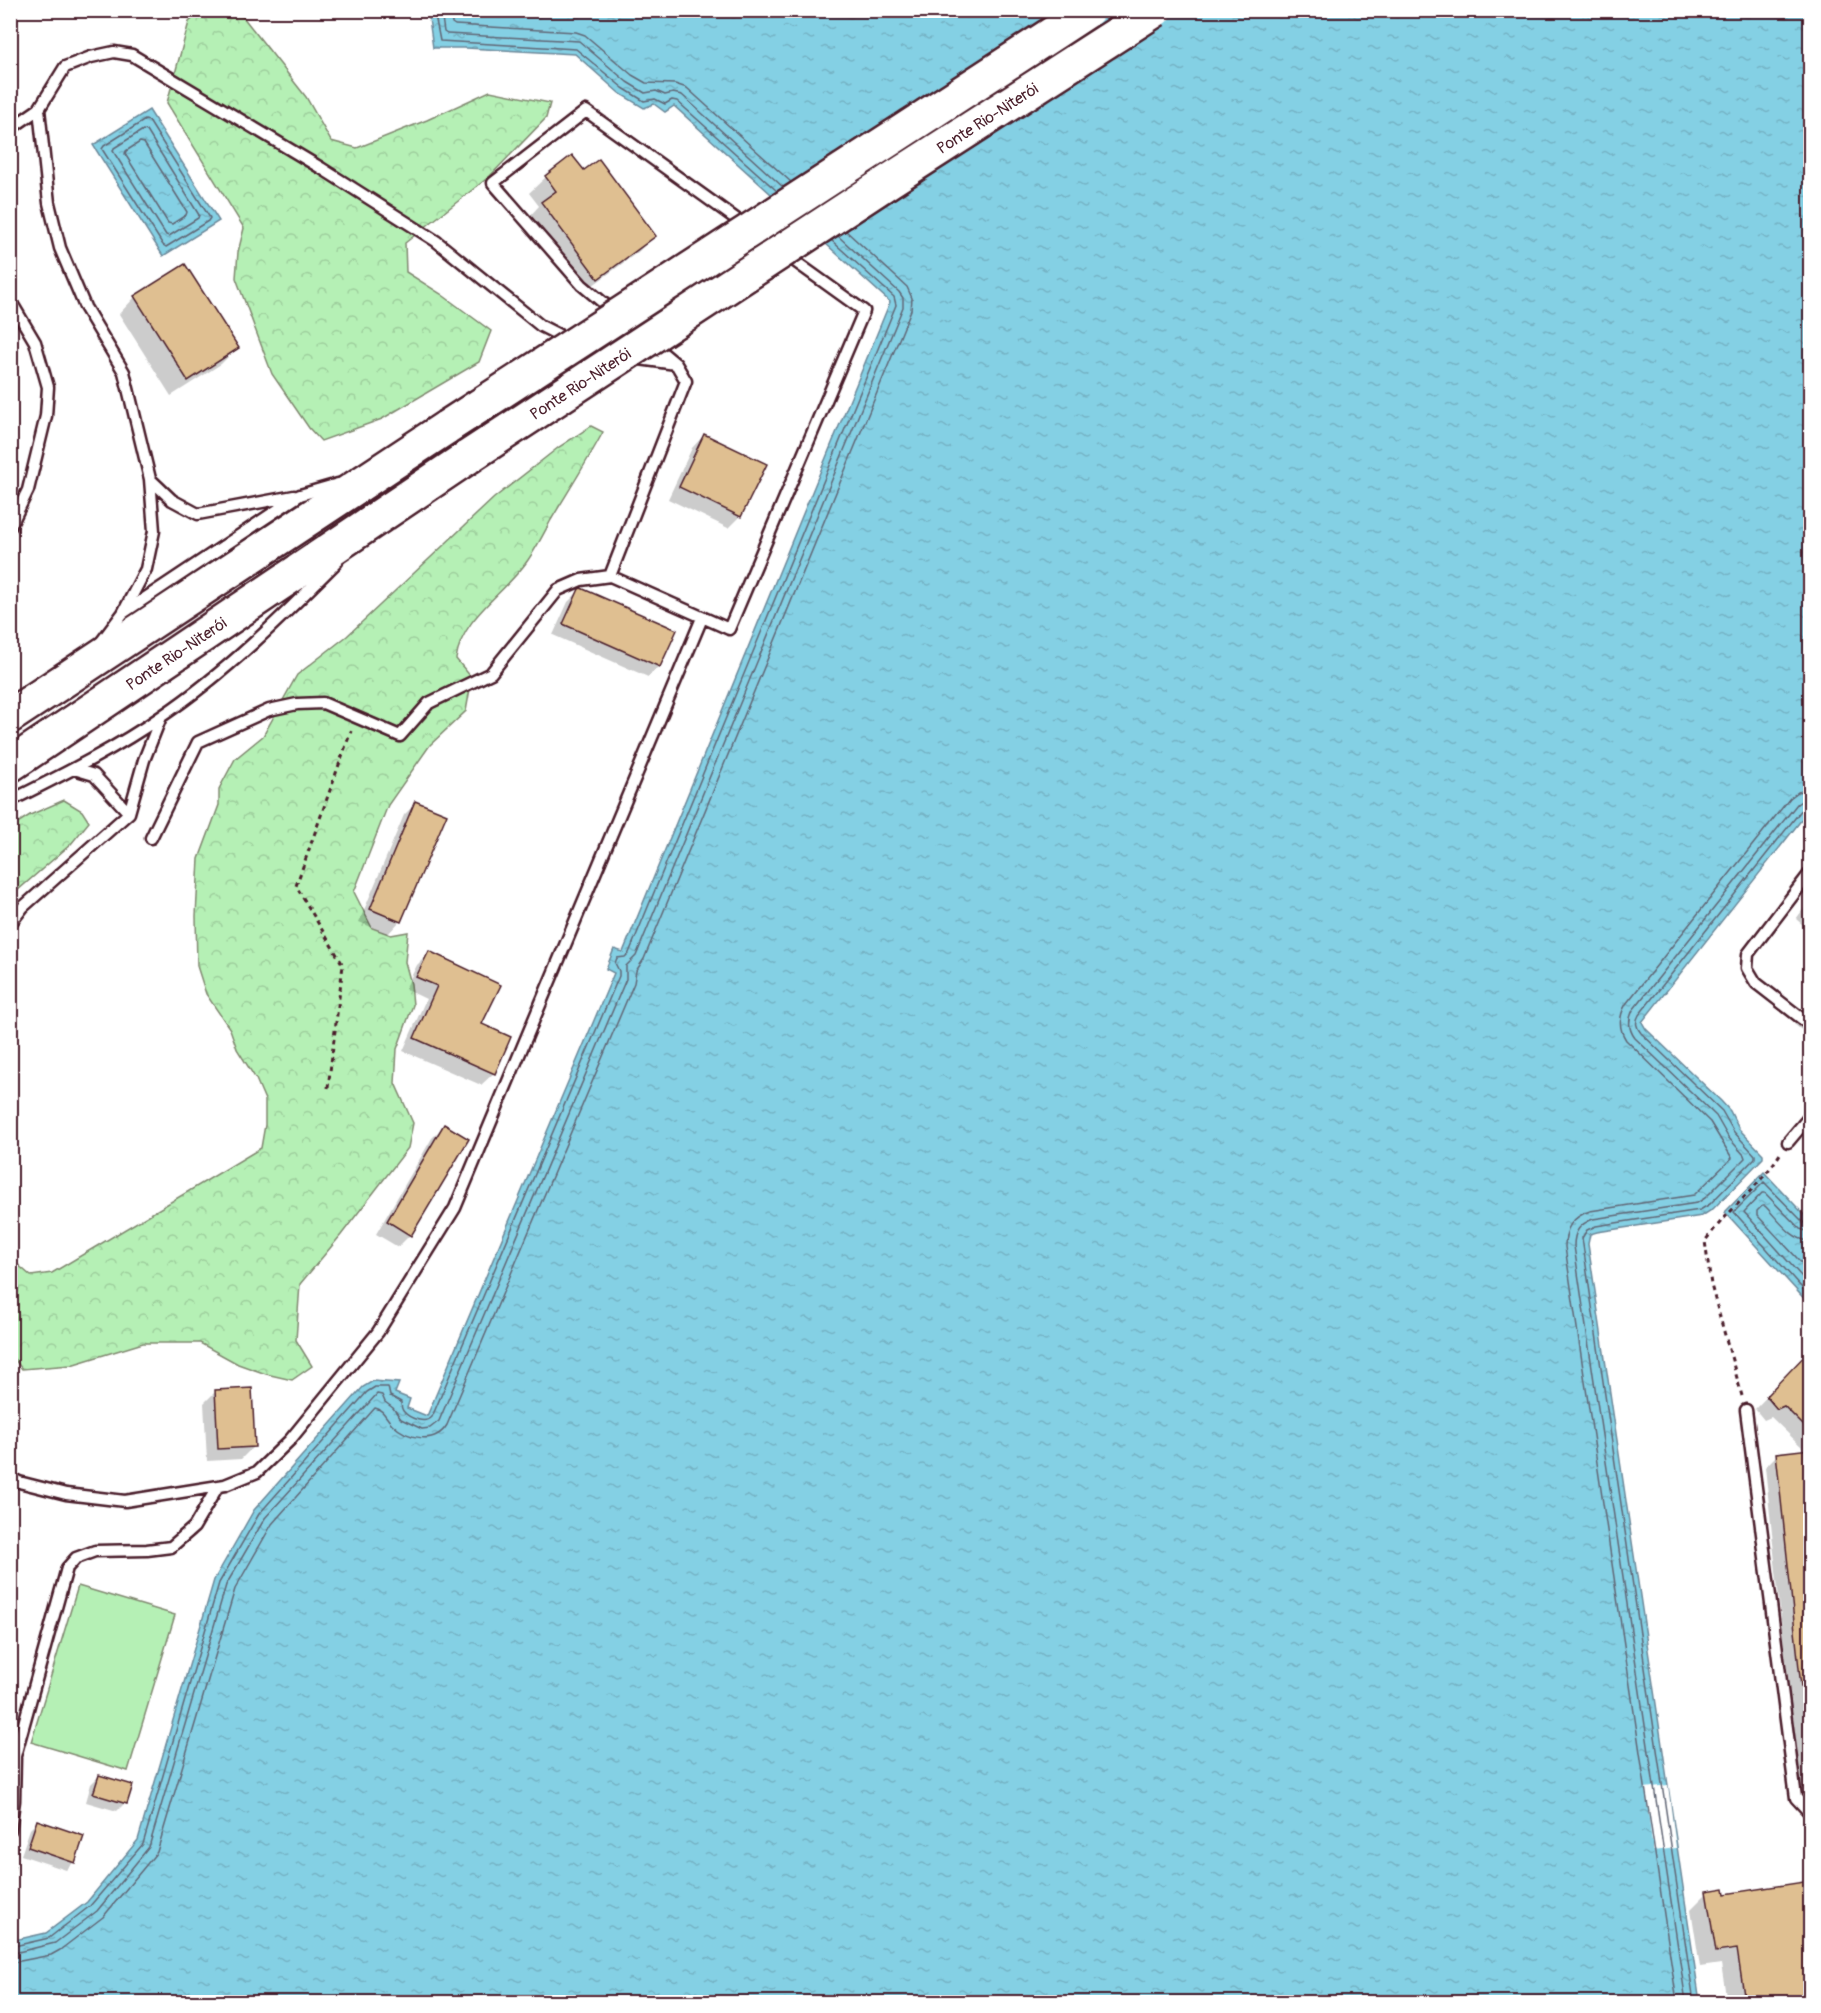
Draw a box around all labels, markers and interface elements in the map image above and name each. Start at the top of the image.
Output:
street label: Ponte Rio-Niterói [933,79,1042,159]
street label: Ponte Rio-Niterói [526,344,635,425]
street label: Ponte Rio-Niterói [122,613,231,695]

